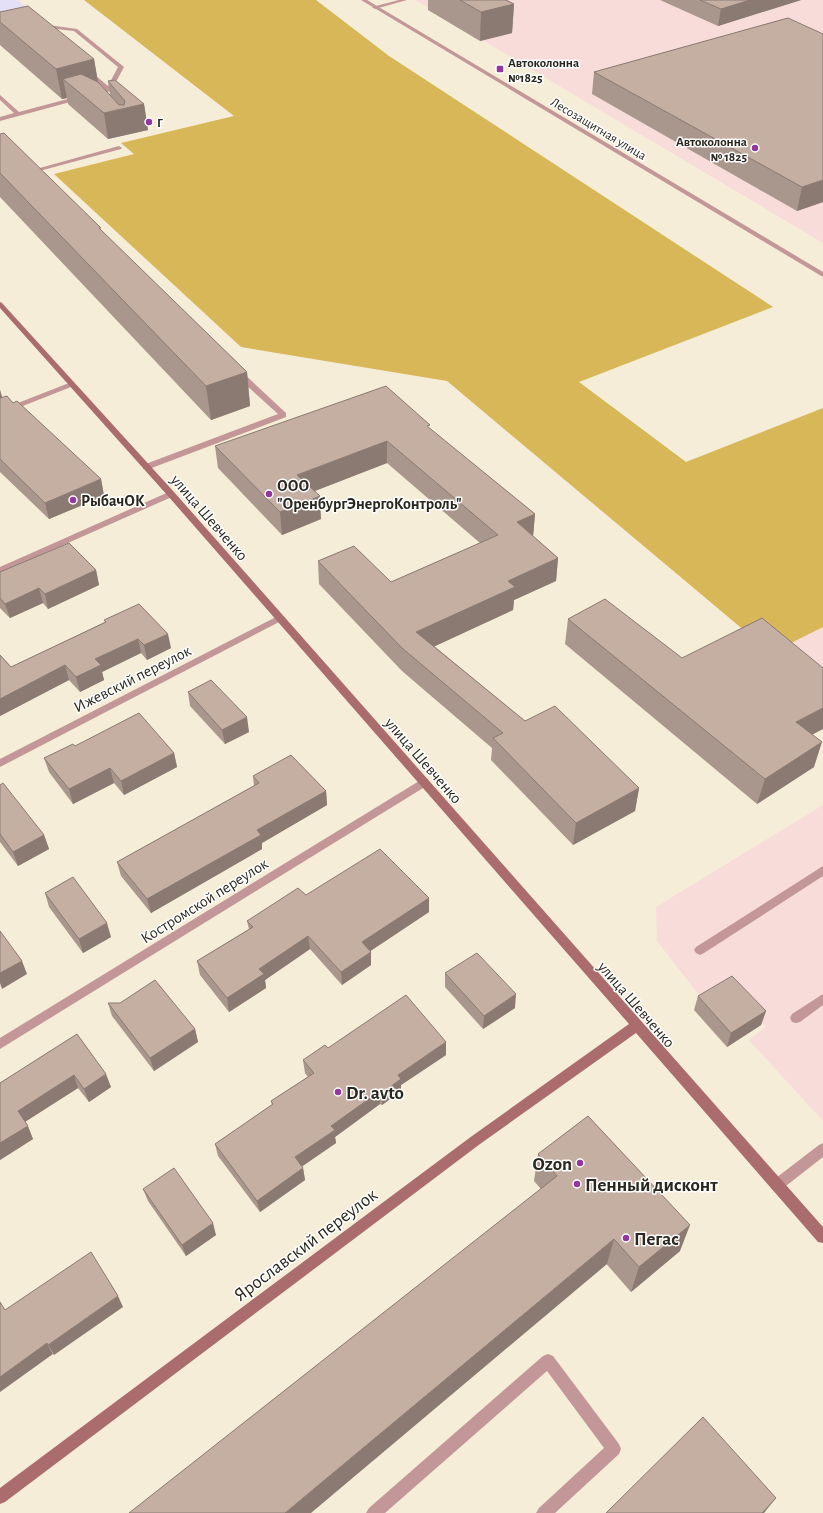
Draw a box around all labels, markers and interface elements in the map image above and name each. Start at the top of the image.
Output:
place label: Автоколонна №1825 [508,57,579,85]
marker: Автоколонна №1825 [495,64,505,74]
street label: Лесозащитная улица [548,96,648,163]
marker: Г [144,117,154,127]
place label: Г [157,117,163,130]
place label: Автоколонна № 1825 [676,136,747,164]
marker: Автоколонна № 1825 [750,143,760,153]
street label: улица Шевченко [166,471,251,565]
place label: ООО "ОренбургЭнергоКонтроль" [277,478,462,513]
marker: ООО "ОренбургЭнергоКонтроль" [264,489,274,499]
place label: РыбачОК [81,493,145,509]
marker: РыбачОК [68,495,78,505]
street label: Ижевский переулок [71,642,195,716]
street label: улица Шевченко [380,714,465,808]
street label: Костромской переулок [138,855,272,947]
street label: улица Шевченко [593,958,678,1052]
place label: Dr. avto [346,1084,404,1103]
marker: Dr. avto [333,1087,343,1097]
place label: Ozon [533,1155,572,1174]
marker: Ozon [575,1158,585,1168]
place label: Пенный дисконт [585,1176,718,1195]
marker: Пенный дисконт [572,1179,582,1189]
street label: Ярославский переулок [231,1185,381,1305]
place label: Пегас [634,1230,679,1249]
marker: Пегас [621,1233,631,1243]

